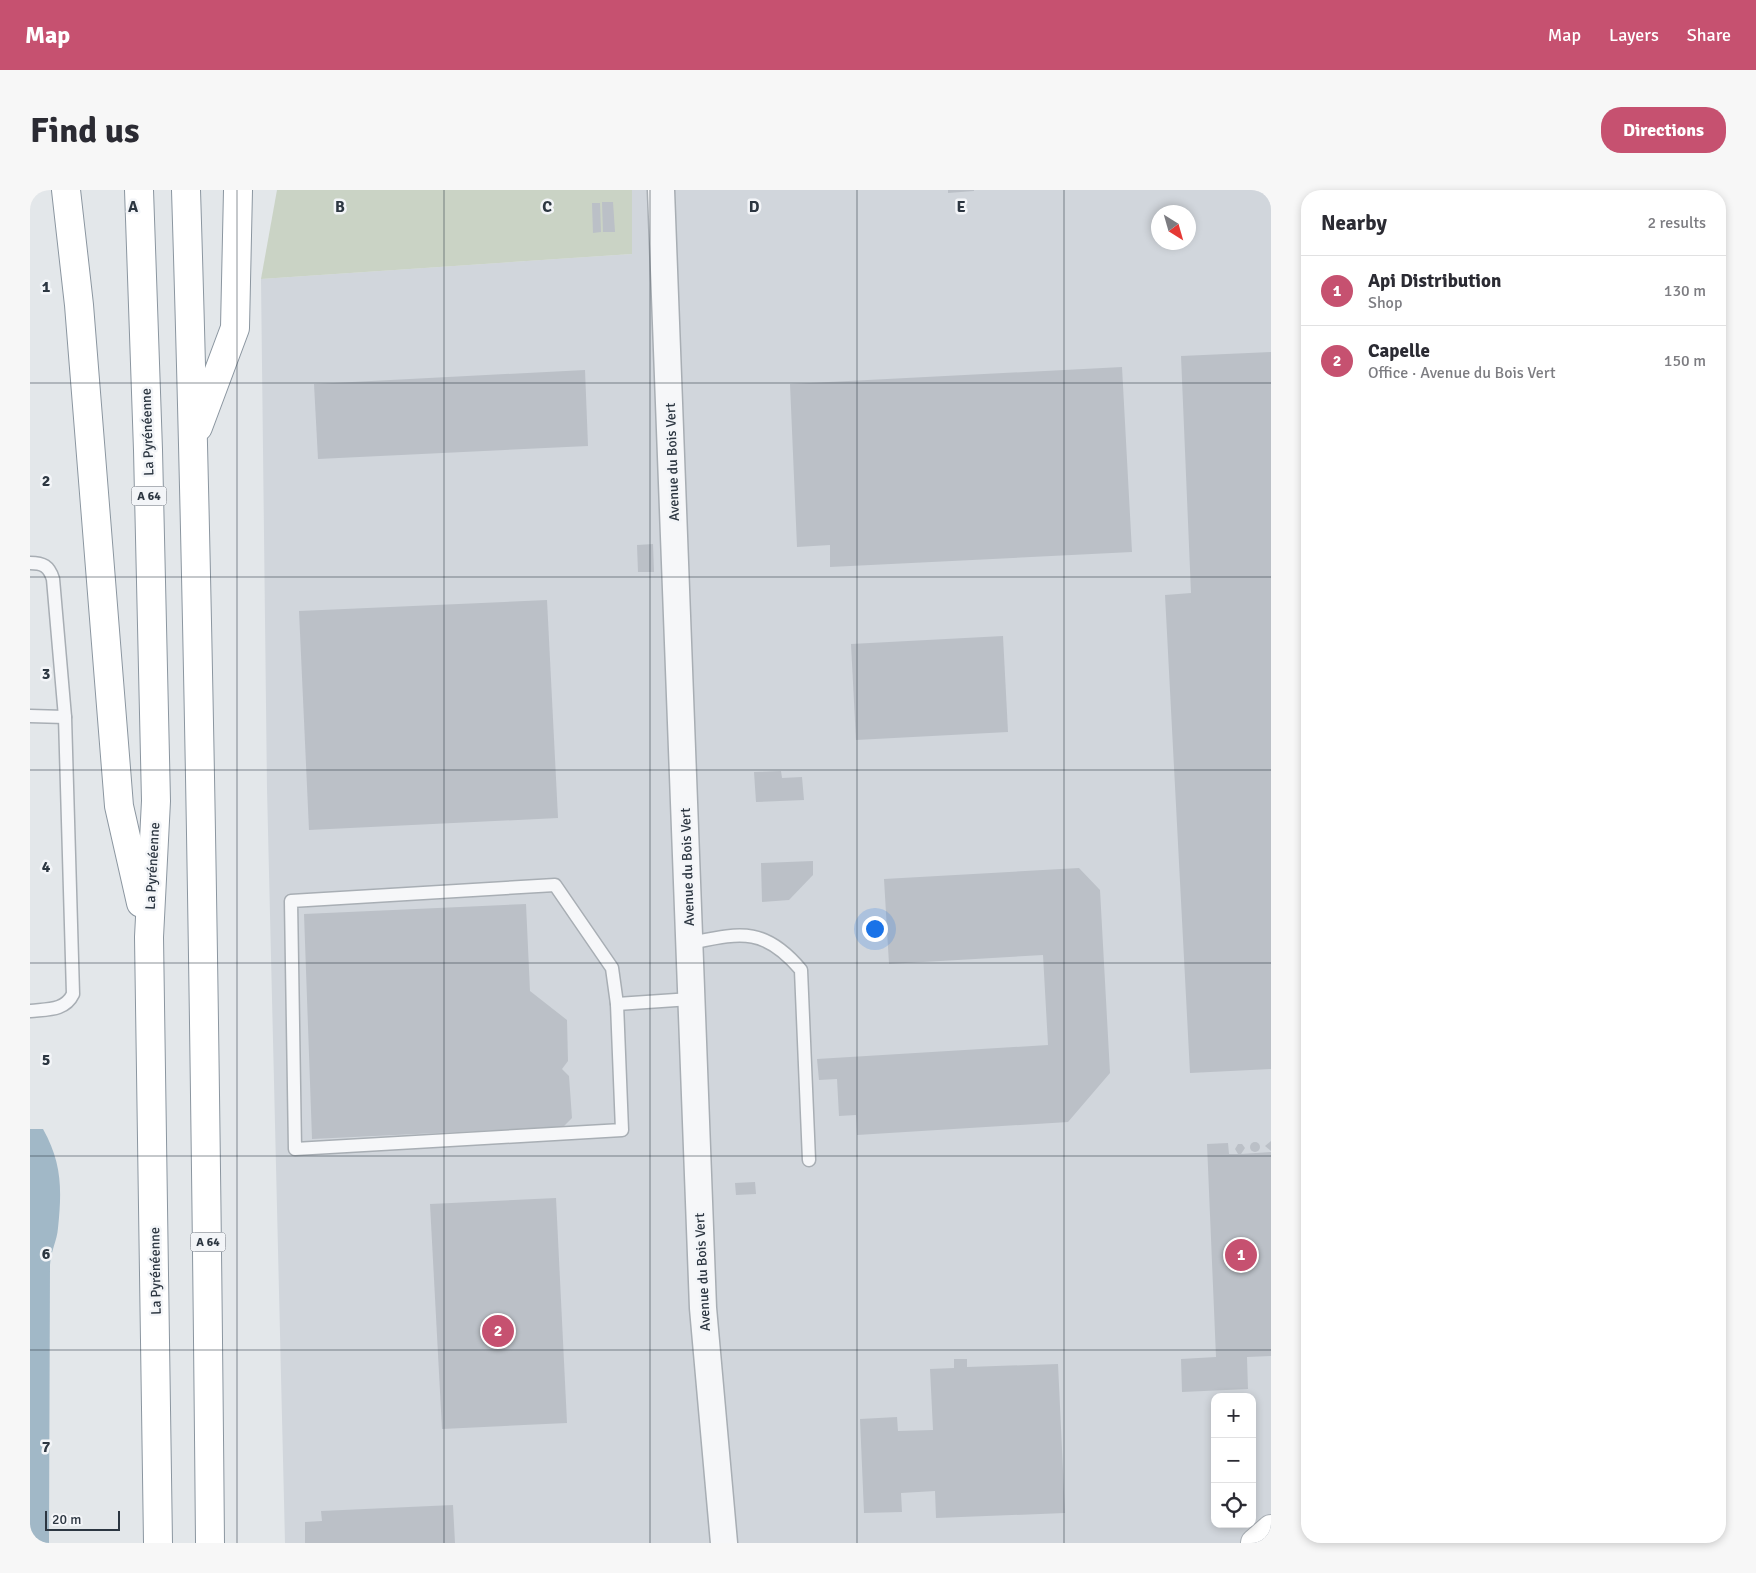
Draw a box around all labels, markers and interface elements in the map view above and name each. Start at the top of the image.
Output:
text: Map [25,20,70,50]
text: Map [1548,24,1581,46]
text: Layers [1609,24,1659,46]
text: Share [1687,24,1731,46]
button: Directions [1601,107,1726,153]
text: Find us [30,109,140,152]
text: A [128,197,139,217]
text: B [335,197,345,217]
text: C [542,197,552,217]
text: D [749,197,760,217]
text: E [956,197,966,217]
north arrow [1151,205,1196,250]
text: Nearby [1321,210,1387,236]
text: 2 results [1647,213,1706,233]
text: Api Distribution [1368,269,1501,293]
text: 1 [42,277,51,297]
text: 1 [1333,281,1341,301]
text: 130 m [1664,281,1706,301]
text: Shop [1368,293,1402,313]
text: Capelle [1368,339,1430,363]
text: 2 [1333,351,1341,371]
text: 150 m [1664,351,1706,371]
text: Office · Avenue du Bois Vert [1368,363,1556,383]
street label: La Pyrénéenne [137,388,158,476]
street label: Avenue du Bois Vert [662,402,683,521]
text: 2 [42,471,50,491]
road number: A 64 [132,486,166,506]
text: 3 [42,664,50,684]
street label: Avenue du Bois Vert [677,807,698,926]
street label: La Pyrénéenne [142,822,163,910]
text: 4 [42,857,51,877]
your location [862,916,888,942]
text: 5 [42,1050,50,1070]
street label: Avenue du Bois Vert [691,1212,714,1332]
street label: La Pyrénéenne [146,1227,165,1315]
road number: A 64 [190,1232,226,1252]
pin: 1 [1225,1236,1257,1274]
text: 6 [42,1244,51,1264]
pin: 2 [482,1312,514,1350]
map controls [1211,1393,1256,1528]
button: + [1211,1393,1256,1438]
text: 7 [42,1437,51,1457]
button: − [1211,1438,1256,1483]
button: locate [1211,1483,1256,1528]
scale bar [45,1508,120,1531]
text: 20 m [52,1511,81,1528]

